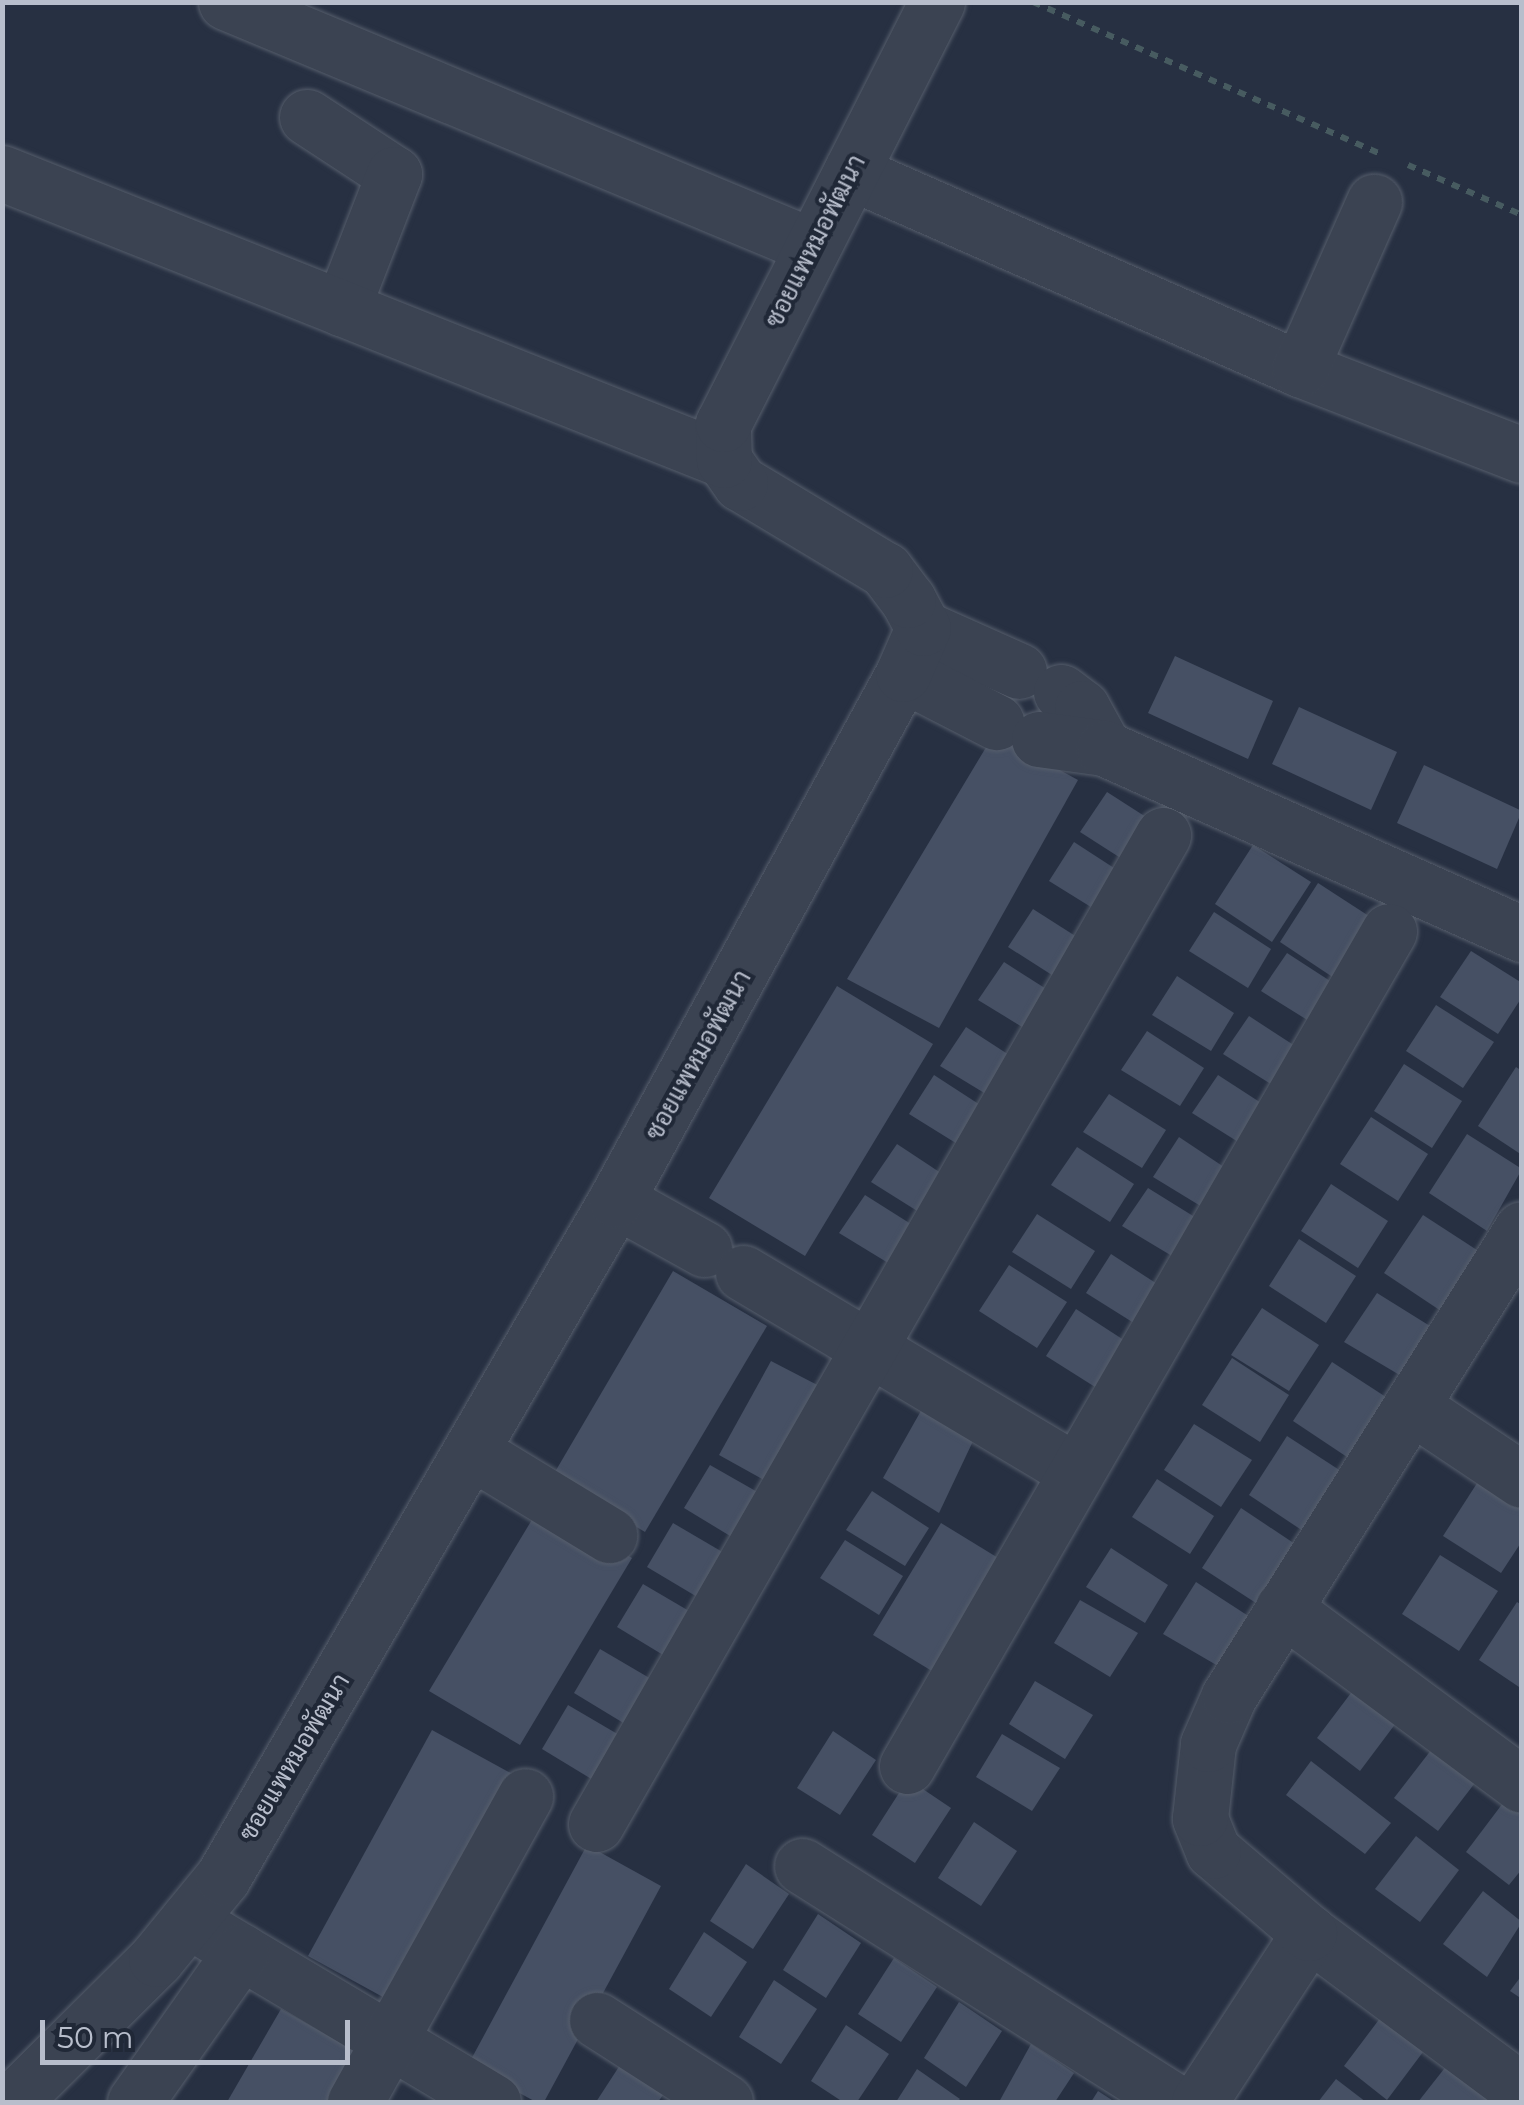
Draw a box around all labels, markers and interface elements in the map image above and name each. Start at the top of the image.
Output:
street label: ซอยแพหมอพัฒนา [759,150,871,332]
street label: ซอยแพหมอพัฒนา [639,965,757,1145]
street label: ซอยแพหมอพัฒนา [232,1668,356,1846]
scale bar [45,2000,355,2062]
text: 50 m [57,2019,134,2056]

